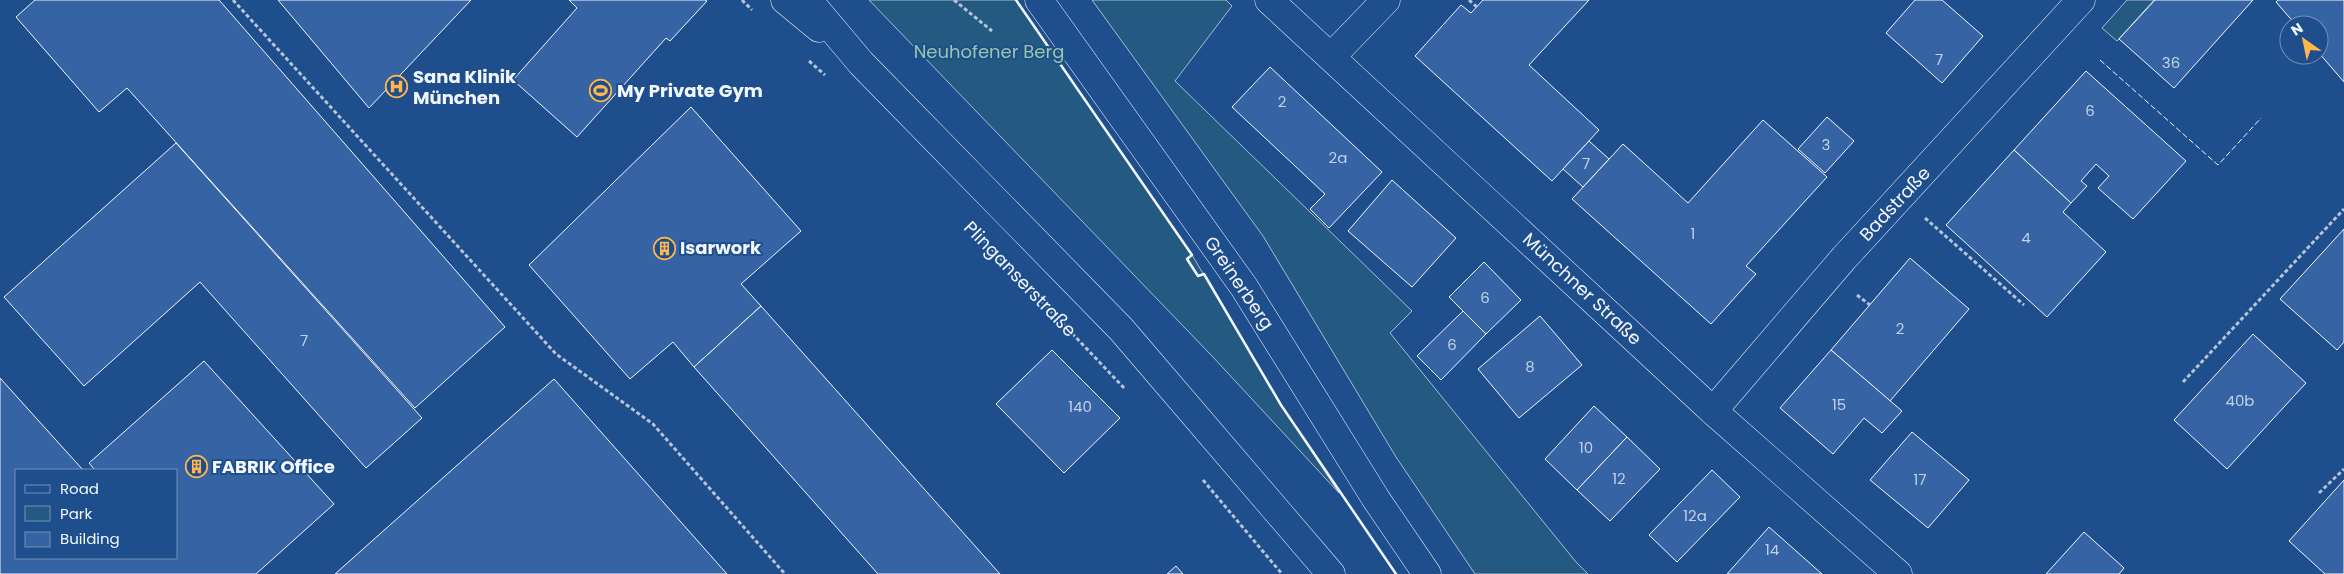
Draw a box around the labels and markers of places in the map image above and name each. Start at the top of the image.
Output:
place label: Sana Klinik München [413,64,517,110]
hospital icon: Sana Klinik München [385,75,409,99]
place label: My Private Gym [617,78,763,103]
sports icon: My Private Gym [589,79,613,103]
place label: Isarwork [680,235,762,260]
building icon: Isarwork [652,236,676,260]
place label: FABRIK Office [212,454,335,479]
building icon: FABRIK Office [184,455,208,479]

